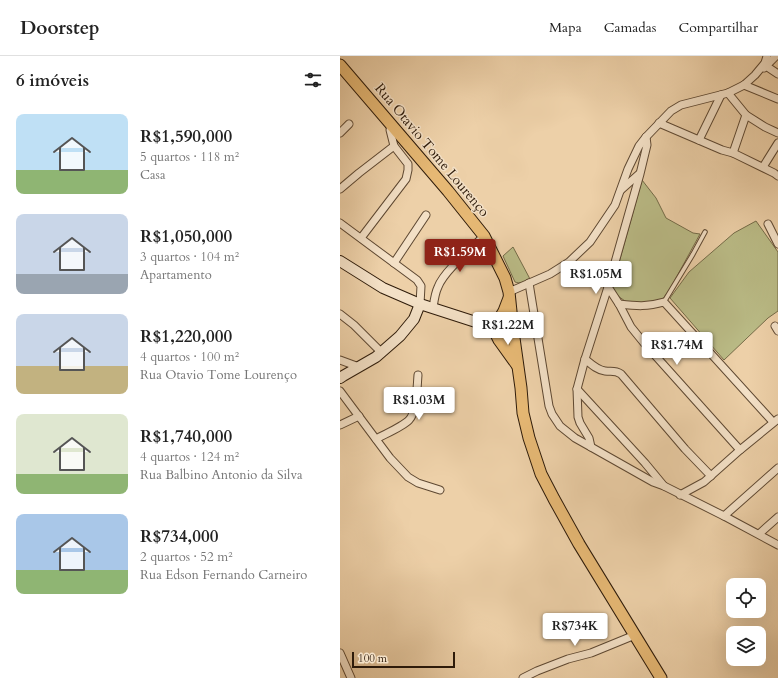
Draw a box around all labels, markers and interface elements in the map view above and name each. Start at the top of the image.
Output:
text: Doorstep [20,15,100,41]
text: Mapa [549,18,582,37]
text: Camadas [604,18,657,37]
text: Compartilhar [679,18,758,37]
text: 6 imóveis [16,69,89,92]
icon: filters [302,69,324,91]
street label: Rua Otavio Tome Lourenço [370,79,494,221]
text: R$1,590,000 [140,125,232,148]
icon: home [48,130,96,178]
text: 5 quartos · 118 m² [140,148,239,166]
text: Casa [140,166,166,184]
text: R$1,050,000 [140,225,232,248]
icon: home [48,230,96,278]
pin: R$1.59M [423,239,497,273]
text: R$1.59M [434,243,486,261]
text: 3 quartos · 104 m² [140,248,239,266]
pin: R$1.05M [559,261,633,295]
text: R$1.05M [570,265,622,283]
text: Apartamento [140,266,212,284]
pin: R$1.22M [471,312,545,346]
text: R$1.22M [482,316,534,334]
text: R$1,220,000 [140,325,232,348]
icon: home [48,330,96,378]
pin: R$1.74M [640,332,714,366]
text: R$1.74M [651,336,703,354]
text: 4 quartos · 100 m² [140,348,239,366]
text: Rua Otavio Tome Lourenço [140,366,297,384]
pin: R$1.03M [382,387,456,421]
text: R$1.03M [393,391,445,409]
text: R$1,740,000 [140,425,232,448]
icon: home [48,430,96,478]
text: 4 quartos · 124 m² [140,448,239,466]
text: Rua Balbino Antonio da Silva [140,466,303,484]
text: R$734,000 [140,525,218,548]
icon: home [48,530,96,578]
text: 2 quartos · 52 m² [140,548,233,566]
text: Rua Edson Fernando Carneiro [140,566,307,584]
map controls [726,578,766,666]
button: locate [726,578,766,618]
pin: R$734K [542,613,608,647]
text: R$734K [552,617,598,635]
button: layers [726,626,766,666]
scale bar [352,650,455,669]
text: 100 m [358,651,387,666]

